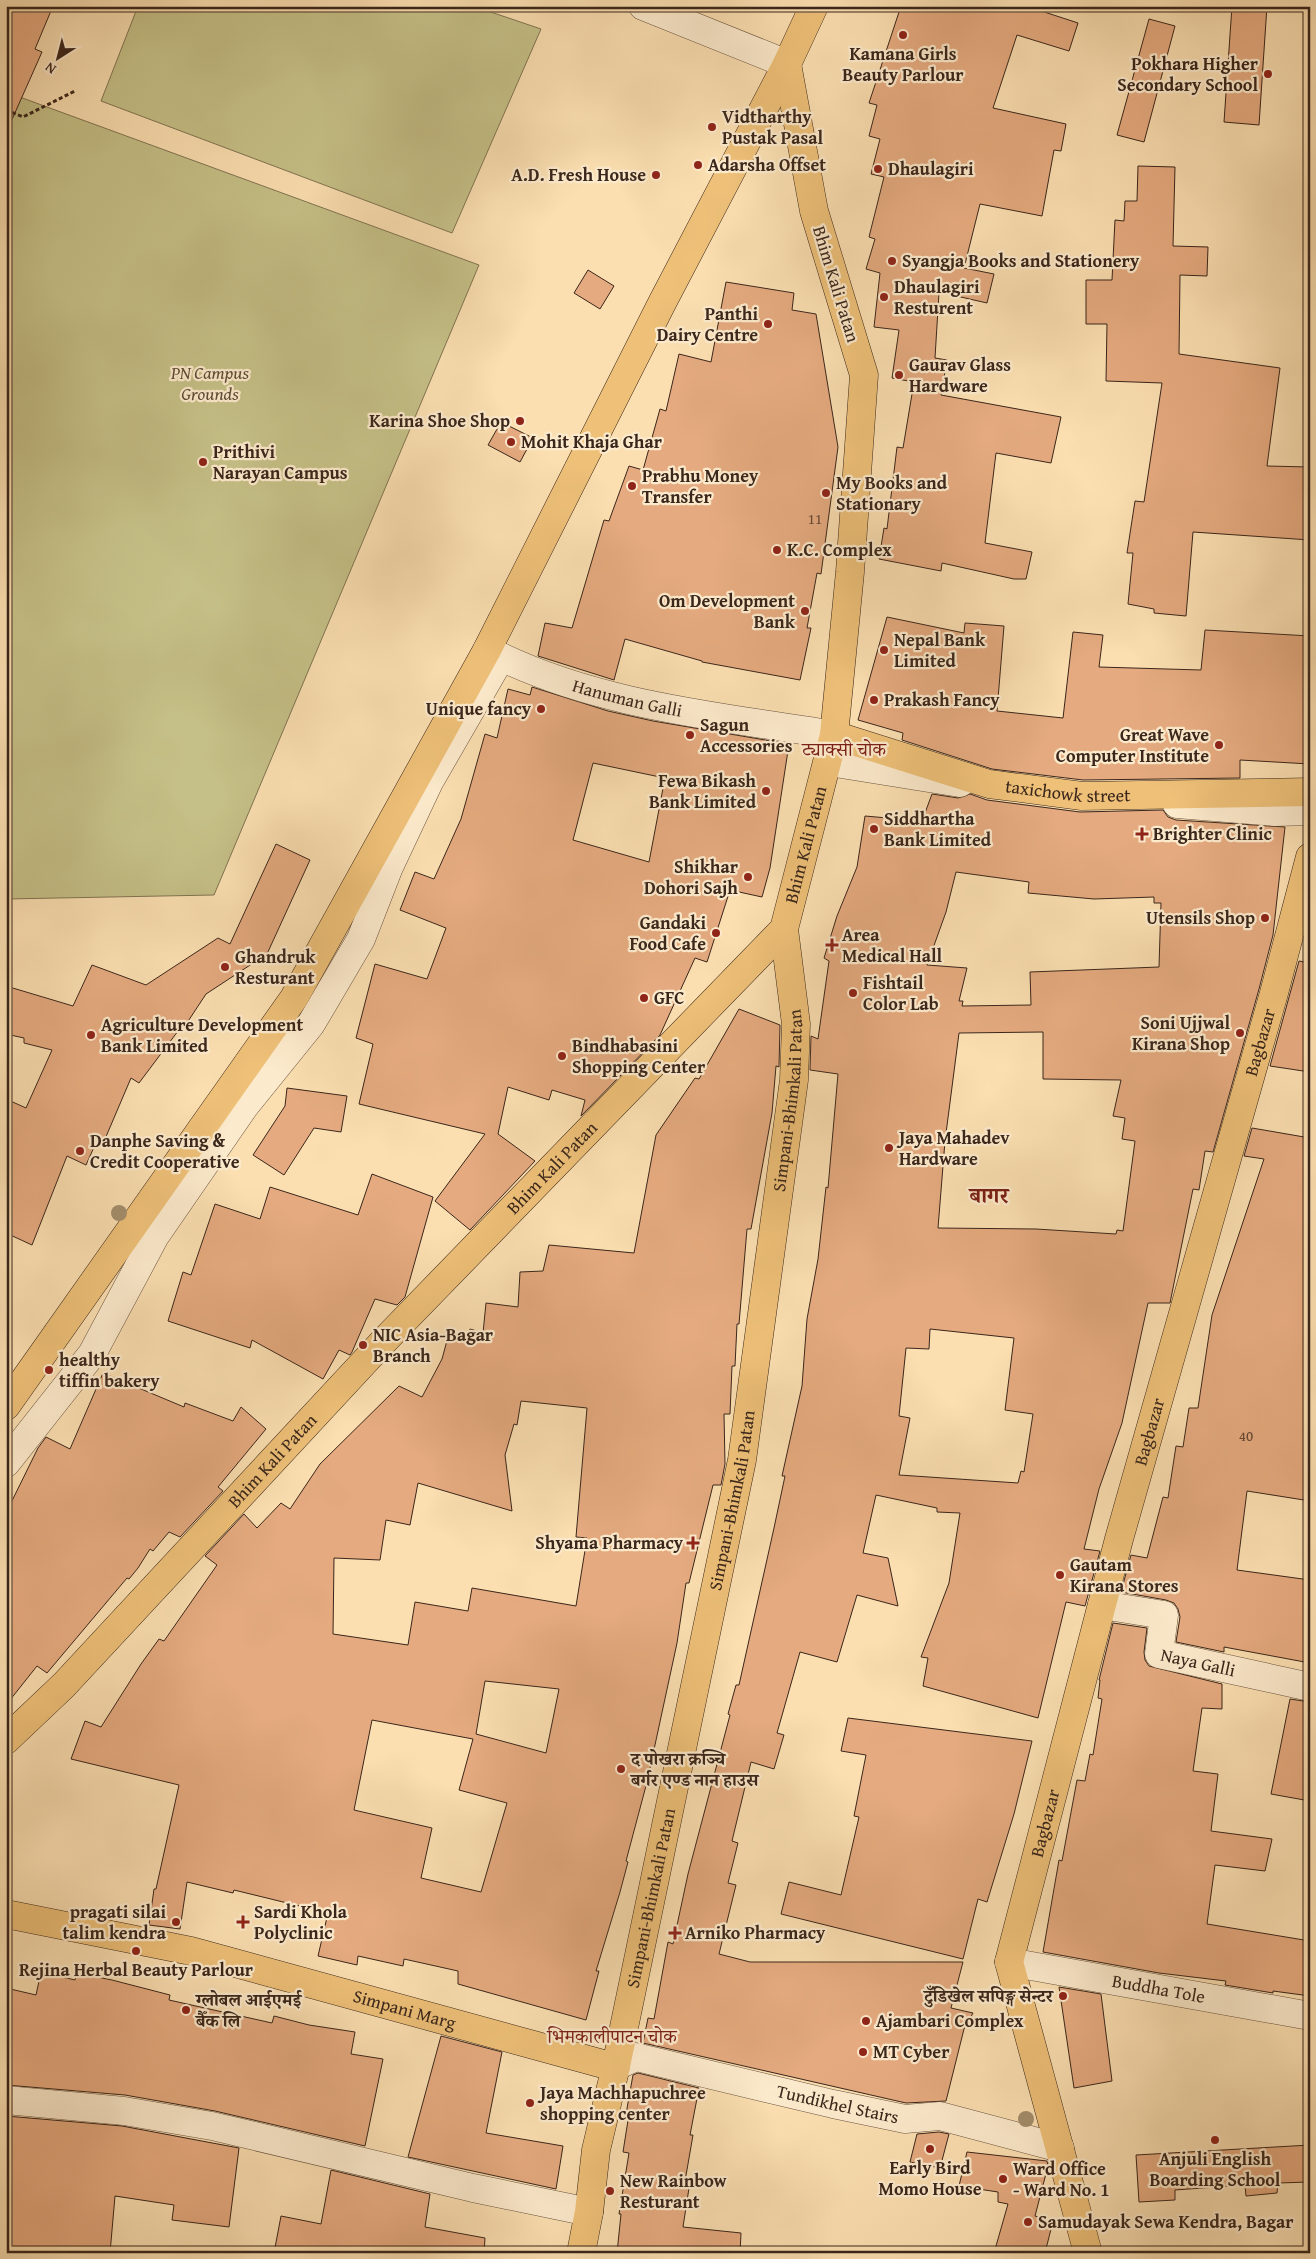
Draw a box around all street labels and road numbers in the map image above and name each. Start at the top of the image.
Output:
street label: Bhim Kali Patan [806,222,867,345]
street label: Hanuman Galli [569,672,684,724]
street label: taxichowk street [1004,772,1131,809]
street label: Bhim Kali Patan [777,783,833,906]
street label: Bagbazar [1237,1004,1282,1079]
street label: Simpani-Bhimkali Patan [765,1008,809,1193]
street label: Bhim Kali Patan [500,1115,603,1220]
street label: Bagbazar [1126,1394,1172,1469]
street label: Bhim Kali Patan [221,1407,323,1514]
street label: Simpani-Bhimkali Patan [701,1408,762,1593]
street label: Naya Galli [1158,1641,1238,1683]
street label: Bagbazar [1023,1786,1067,1860]
street label: Simpani-Bhimkali Patan [619,1806,682,1990]
street label: Buddha Tole [1110,1967,1207,2010]
street label: Simpani Marg [350,1982,459,2036]
street label: Tundikhel Stairs [774,2077,901,2130]

